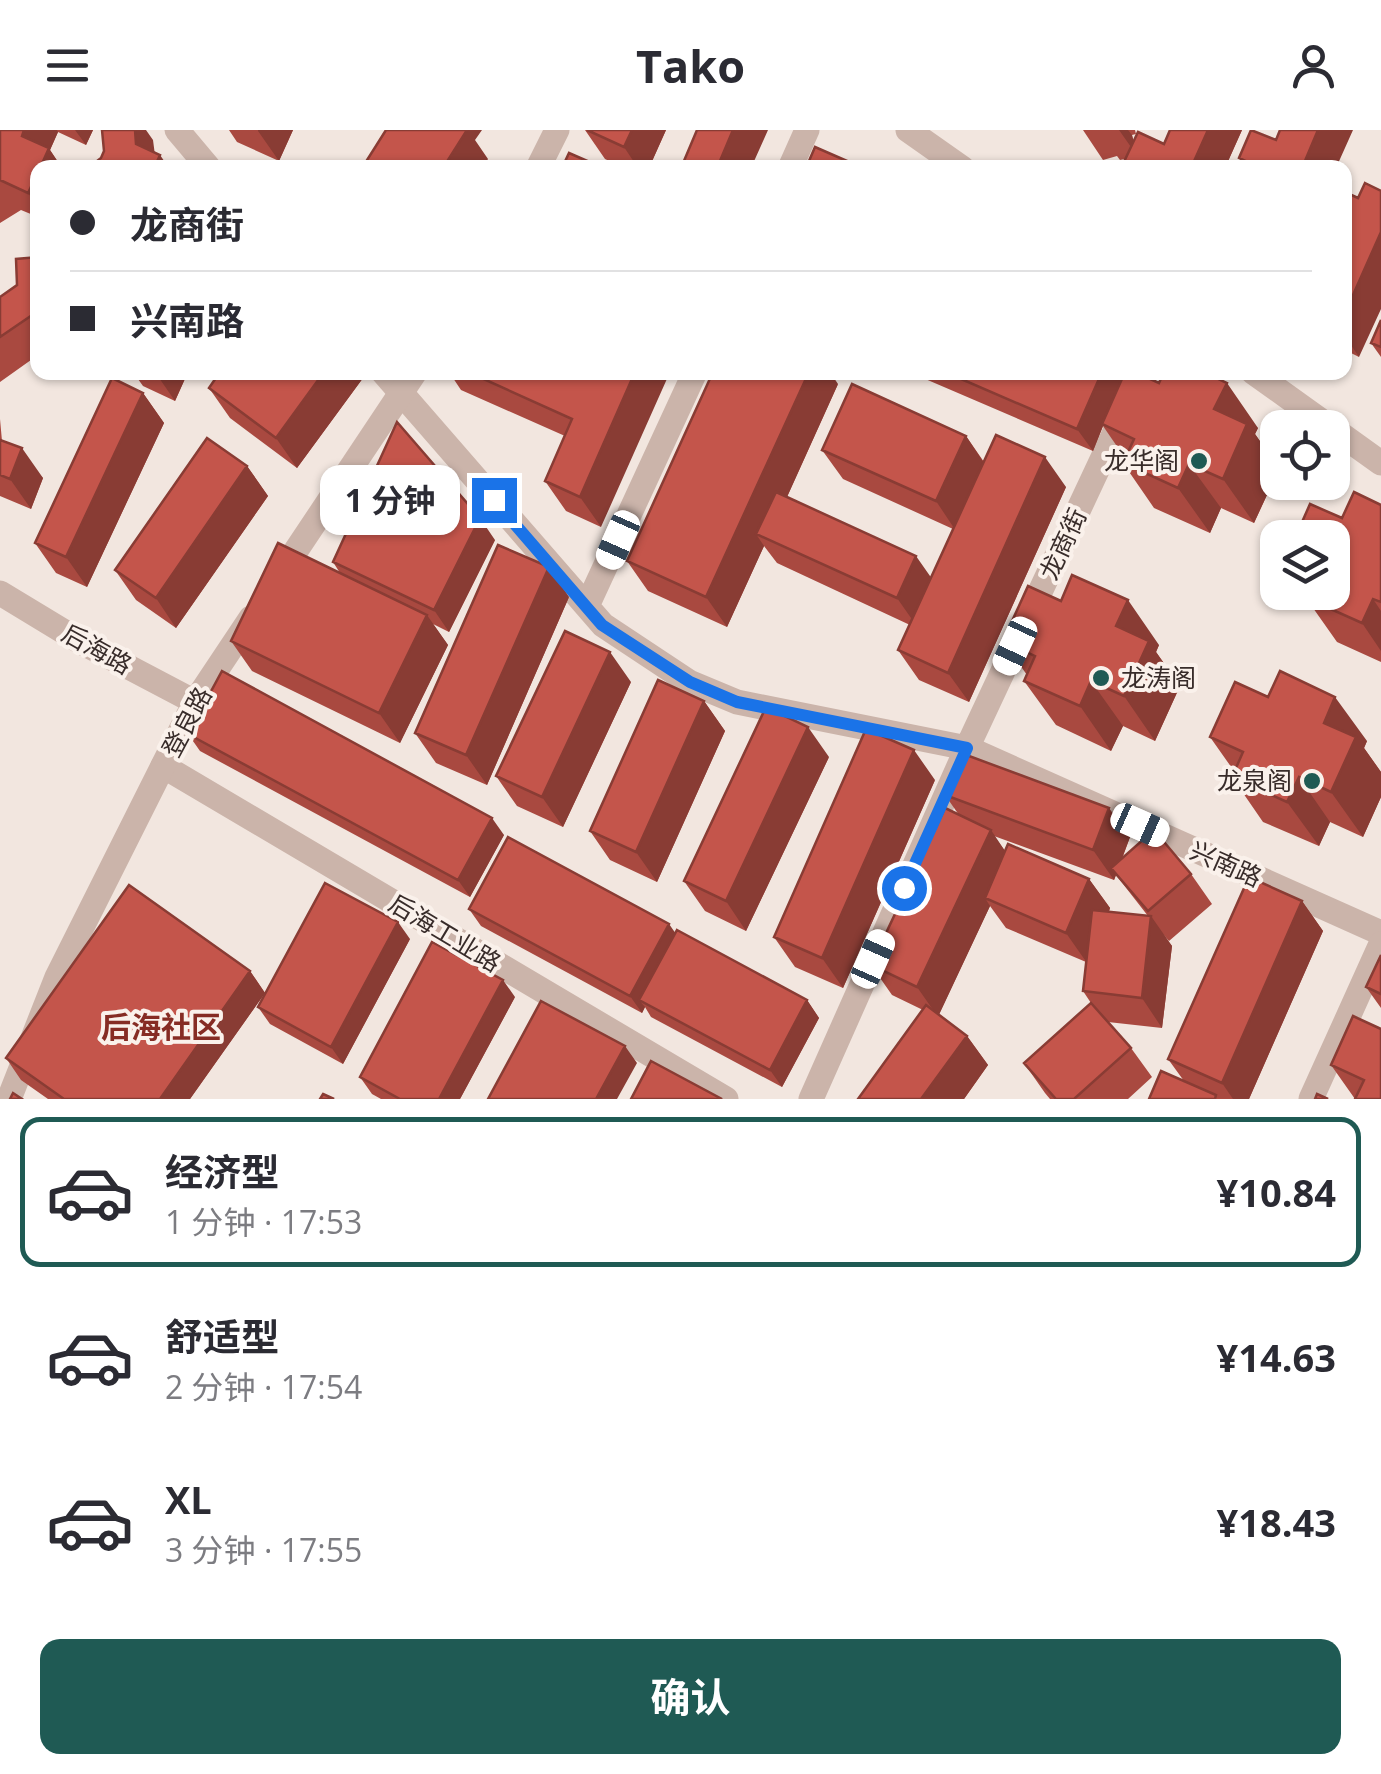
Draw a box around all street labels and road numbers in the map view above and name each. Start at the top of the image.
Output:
street label: 龙商街 [1031,502,1093,585]
street label: 后海路 [56,615,139,681]
street label: 登良路 [153,680,219,763]
street label: 兴南路 [1185,832,1268,894]
street label: 后海工业路 [383,885,508,979]

